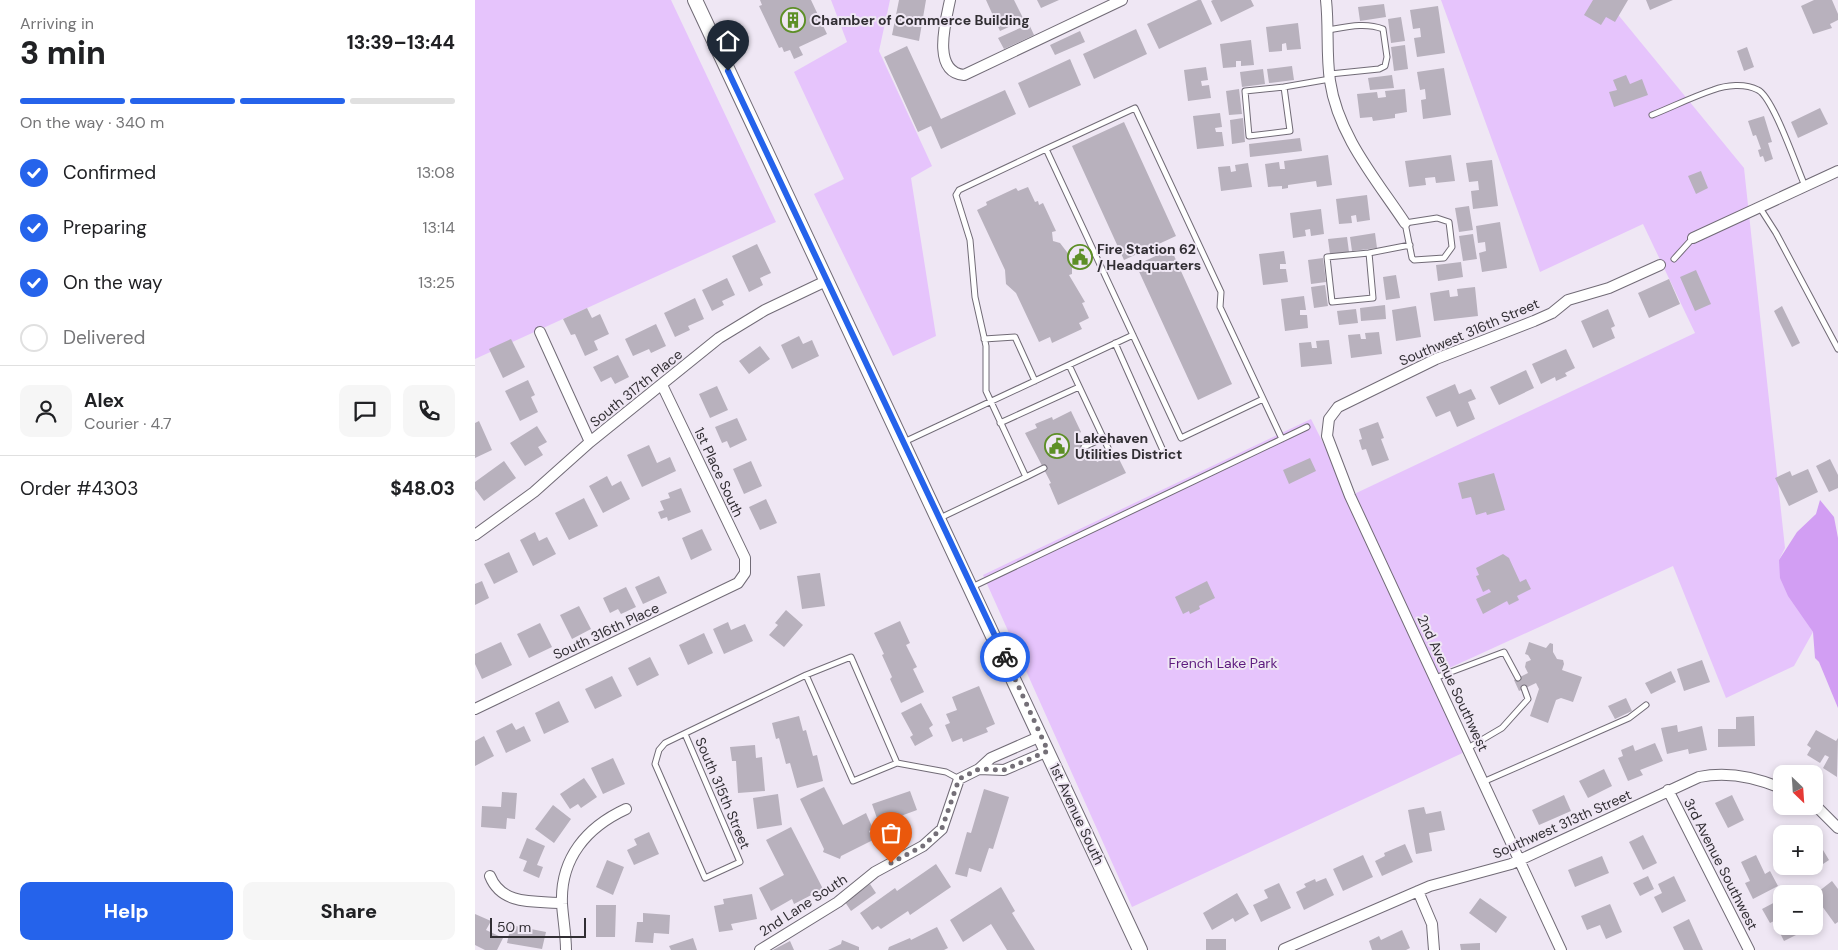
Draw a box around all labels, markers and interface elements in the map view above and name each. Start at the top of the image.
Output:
building icon: Chamber of Commerce Building [780,7,806,33]
place label: Chamber of Commerce Building [811,11,1030,29]
text: Arriving in [20,13,94,34]
pin [707,20,749,71]
icon: home [714,27,742,55]
text: 13:39–13:44 [347,30,455,55]
text: 3 min [20,32,106,74]
text: On the way · 340 m [20,112,164,133]
icon: check [20,159,48,187]
text: Confirmed [63,160,156,185]
text: 13:08 [417,162,455,183]
icon: check [20,214,48,242]
text: Preparing [63,215,147,240]
text: 13:14 [423,217,455,238]
place label: Fire Station 62 / Headquarters [1097,240,1201,274]
public building icon: Fire Station 62 / Headquarters [1067,244,1093,270]
icon: check [20,269,48,297]
text: On the way [63,270,163,295]
text: 13:25 [418,272,455,293]
street label: Southwest 316th Street [1396,294,1542,370]
text: Delivered [63,325,145,350]
street label: South 317th Place [586,345,686,431]
button: person [20,385,72,437]
button: chat [339,385,391,437]
button: phone [403,385,455,437]
text: Alex [84,388,124,413]
text: Courier · 4.7 [84,413,172,434]
street label: 1st Place South [690,424,748,520]
place label: Lakehaven Utilities District [1075,429,1182,463]
public building icon: Lakehaven Utilities District [1044,433,1070,459]
text: Order #4303 [20,476,138,501]
text: $48.03 [390,476,455,501]
street label: South 316th Place [550,599,662,663]
street label: 2nd Avenue Southwest [1413,612,1493,754]
courier [980,632,1030,682]
icon: bike [991,643,1019,671]
park label: French Lake Park [1168,654,1278,672]
street label: South 315th Street [691,734,755,852]
street label: 1st Avenue South [1046,761,1108,867]
north arrow [1773,765,1823,815]
map controls [1773,765,1823,935]
street label: Southwest 313th Street [1490,785,1634,863]
street label: 3rd Avenue Southwest [1680,795,1762,933]
pin [870,812,912,863]
icon: bag [877,819,905,847]
button: + [1773,825,1823,875]
street label: 2nd Lane South [756,870,850,940]
button: Help [20,882,233,940]
button: Share [243,882,455,940]
button: − [1773,885,1823,935]
scale bar [490,915,586,938]
text: 50 m [497,918,531,936]

